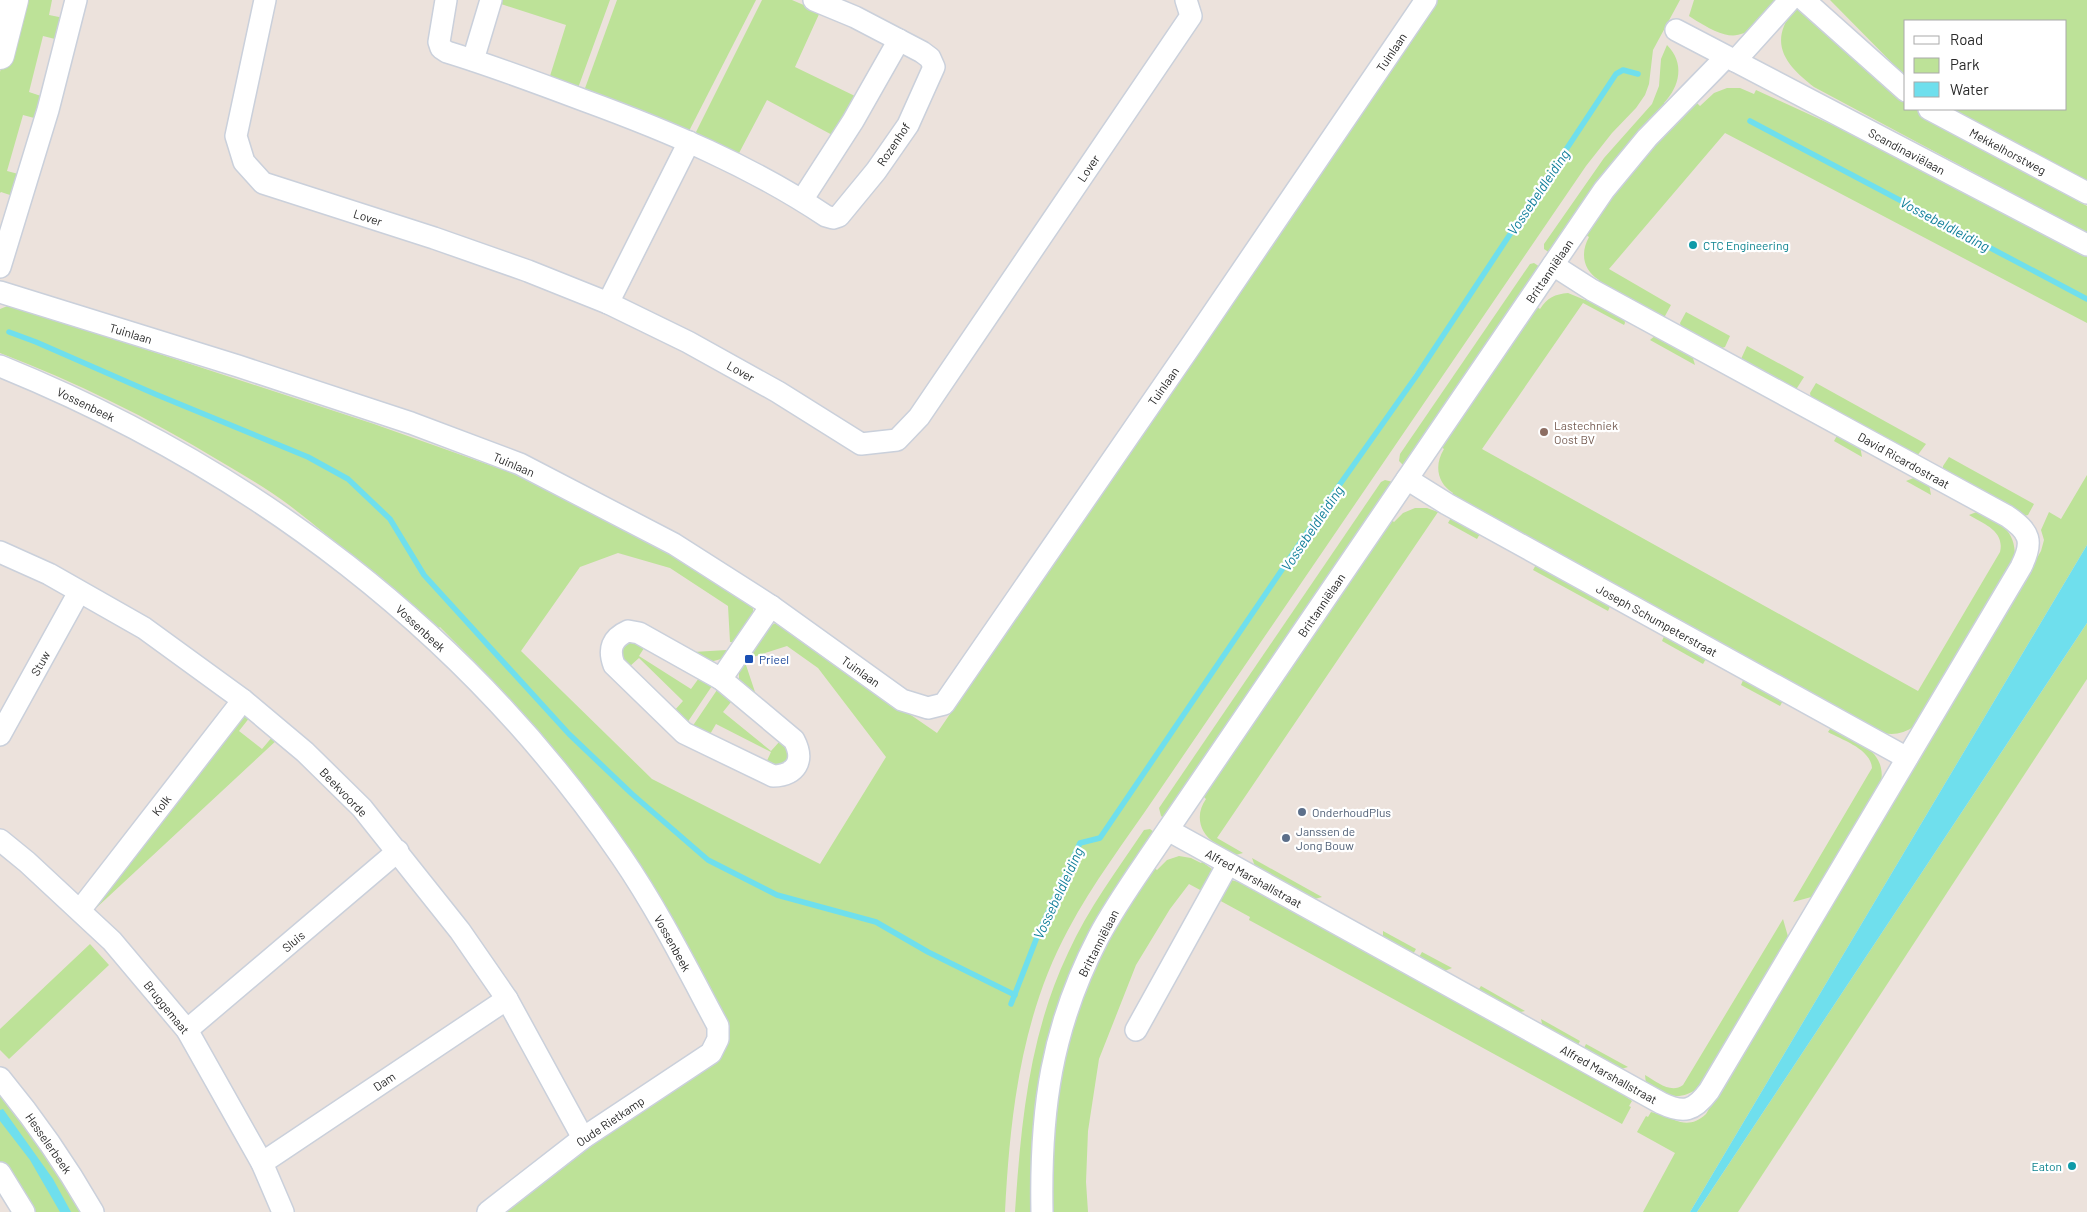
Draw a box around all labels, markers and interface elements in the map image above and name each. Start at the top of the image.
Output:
legend [1904,20,2067,110]
street label: Tuinlaan [1373,30,1409,74]
text: Road [1950,30,1983,48]
text: Park [1950,55,1980,73]
text: Water [1950,80,1989,98]
street label: Rozenhof [873,120,913,168]
street label: Scandinaviëlaan [1866,125,1948,177]
street label: Mekkelhorstweg [1967,125,2049,177]
water label: Vossebeldleiding [1503,146,1573,238]
street label: Lover [1074,151,1102,184]
water label: Vossebeldleiding [1897,193,1993,255]
street label: Lover [352,206,385,228]
street label: Brittanniëlaan [1523,237,1575,305]
place label: CTC Engineering [1703,238,1789,252]
marker: CTC Engineering [1687,239,1699,251]
street label: Tuinlaan [108,320,154,346]
street label: Lover [725,358,758,385]
street label: Tuinlaan [1145,364,1181,408]
street label: Vossenbeek [55,384,117,424]
place label: Lastechniek Oost BV [1554,418,1618,446]
marker: Lastechniek Oost BV [1538,426,1550,438]
street label: David Ricardostraat [1856,429,1952,491]
street label: Tuinlaan [491,449,537,479]
water label: Vossebeldleiding [1277,482,1347,574]
street label: Brittanniëlaan [1295,571,1347,639]
street label: Joseph Schumpeterstraat [1594,581,1720,659]
street label: Vossenbeek [393,602,449,654]
street label: Stuw [27,648,53,678]
place label: Prieel [759,652,789,666]
marker: Prieel [743,653,755,665]
street label: Tuinlaan [839,653,883,689]
street label: Beekvoorde [317,765,371,819]
street label: Kolk [149,792,173,818]
place label: OnderhoudPlus [1312,805,1391,819]
marker: OnderhoudPlus [1296,806,1308,818]
place label: Janssen de Jong Bouw [1296,824,1355,852]
marker: Janssen de Jong Bouw [1280,832,1292,844]
water label: Vossebeldleiding [1029,844,1087,942]
street label: Alfred Marshallstraat [1203,846,1305,910]
street label: Brittanniëlaan [1075,907,1121,979]
street label: Vossenbeek [652,912,694,974]
street label: Sluis [279,927,307,954]
street label: Bruggemaat [141,978,193,1036]
street label: Alfred Marshallstraat [1558,1042,1660,1106]
street label: Dam [370,1069,398,1093]
street label: Oude Rietkamp [573,1093,647,1149]
street label: Hesselerbeek [23,1110,75,1176]
place label: Eaton [2031,1159,2062,1173]
marker: Eaton [2066,1160,2078,1172]

